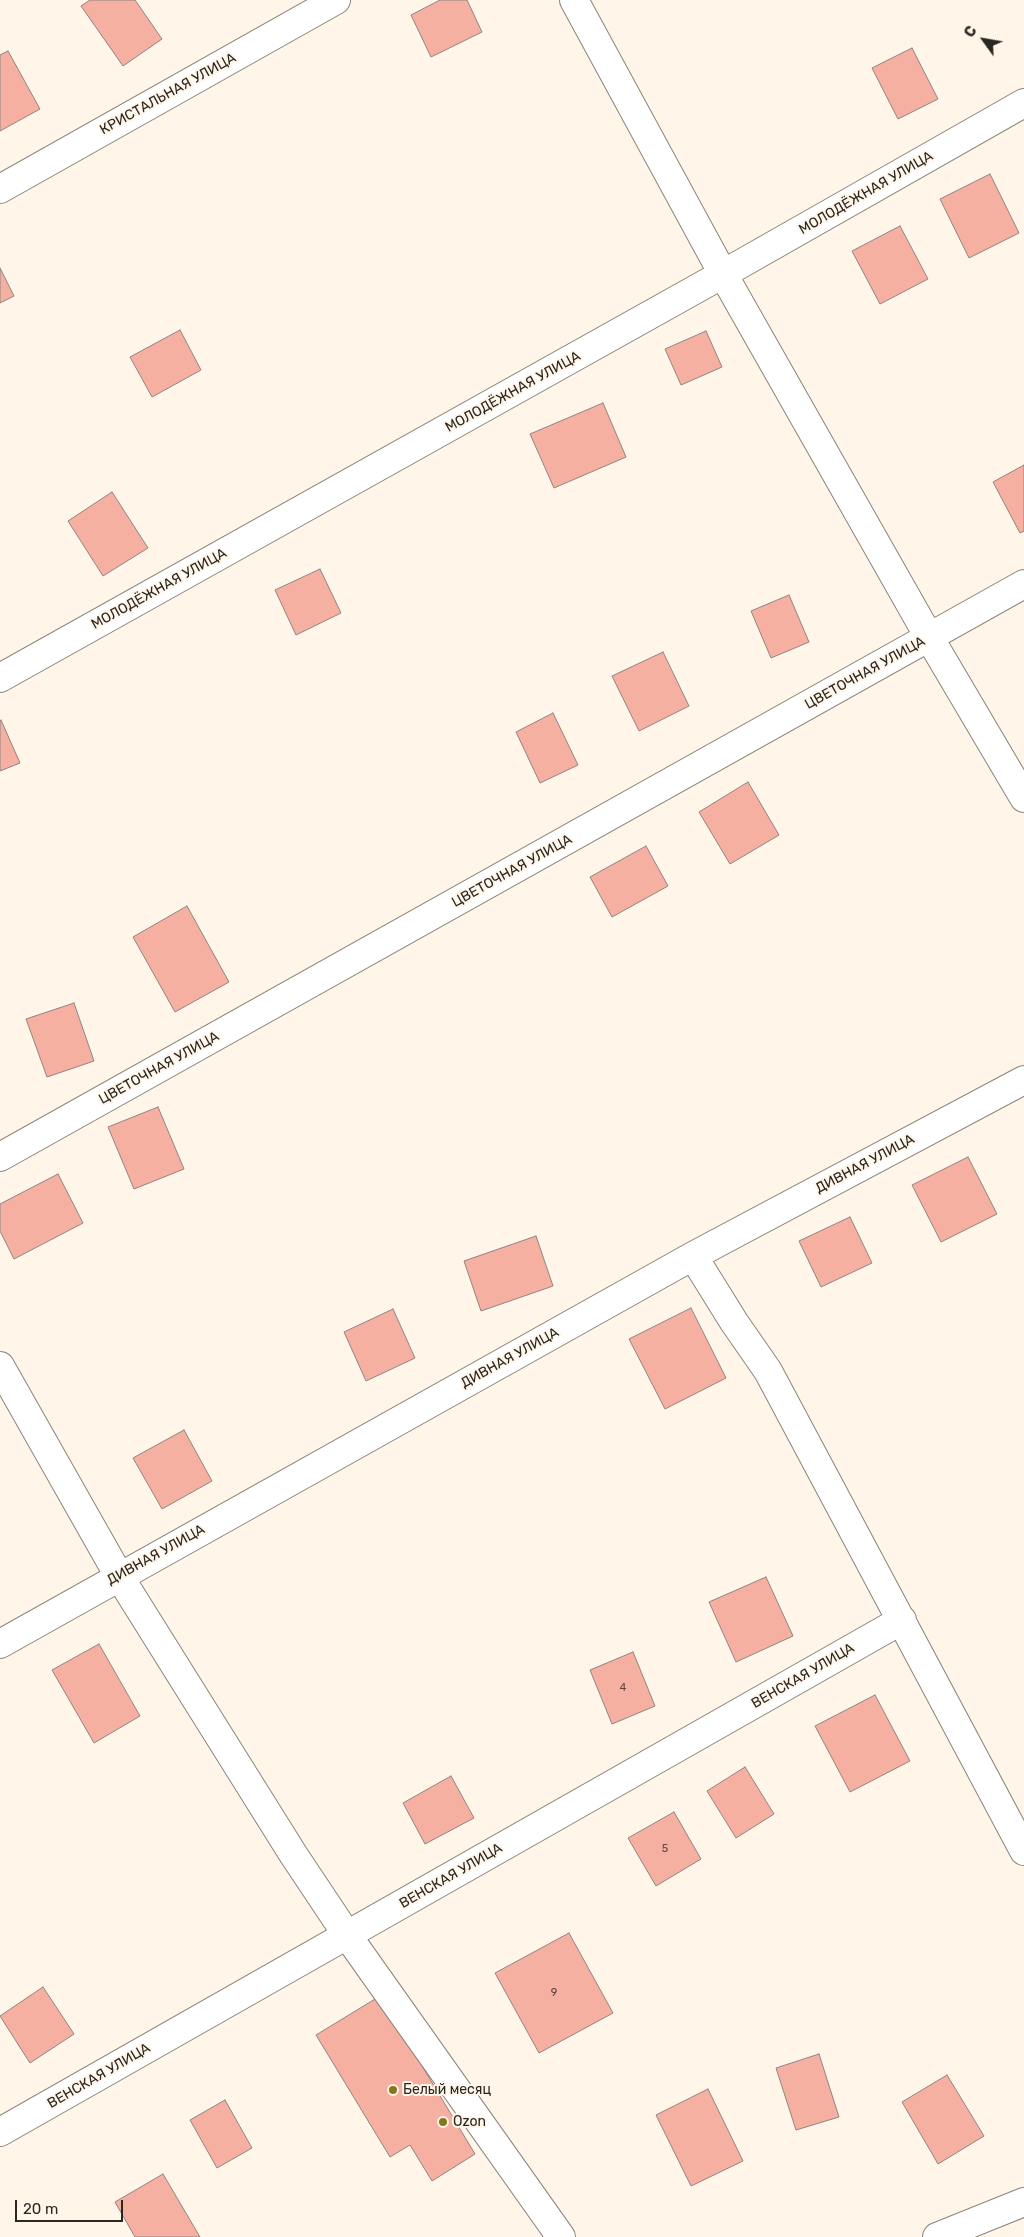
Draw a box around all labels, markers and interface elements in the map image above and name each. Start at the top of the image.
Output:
north arrow [959,15,1009,65]
text: С [961,23,981,40]
street label: КРИСТАЛЬНАЯ УЛИЦА [97,50,239,138]
street label: МОЛОДЁЖНАЯ УЛИЦА [796,148,936,238]
street label: МОЛОДЁЖНАЯ УЛИЦА [443,348,583,436]
street label: МОЛОДЁЖНАЯ УЛИЦА [89,545,229,633]
street label: ЦВЕТОЧНАЯ УЛИЦА [802,633,928,713]
street label: ЦВЕТОЧНАЯ УЛИЦА [449,831,575,911]
street label: ЦВЕТОЧНАЯ УЛИЦА [96,1028,222,1108]
street label: ДИВНАЯ УЛИЦА [813,1131,917,1197]
street label: ДИВНАЯ УЛИЦА [458,1324,562,1392]
street label: ДИВНАЯ УЛИЦА [104,1521,208,1589]
street label: ВЕНСКАЯ УЛИЦА [749,1640,857,1712]
house number: 4 [620,1681,626,1695]
street label: ВЕНСКАЯ УЛИЦА [397,1840,505,1912]
house number: 5 [662,1842,668,1856]
house number: 9 [551,1986,557,2000]
street label: ВЕНСКАЯ УЛИЦА [45,2040,153,2112]
place label: Белый месяц [403,2082,491,2098]
marker: Белый месяц [387,2084,399,2096]
place label: Ozon [453,2114,486,2130]
marker: Ozon [437,2116,449,2128]
scale bar [18,2190,125,2222]
text: 20 m [23,2200,58,2218]

